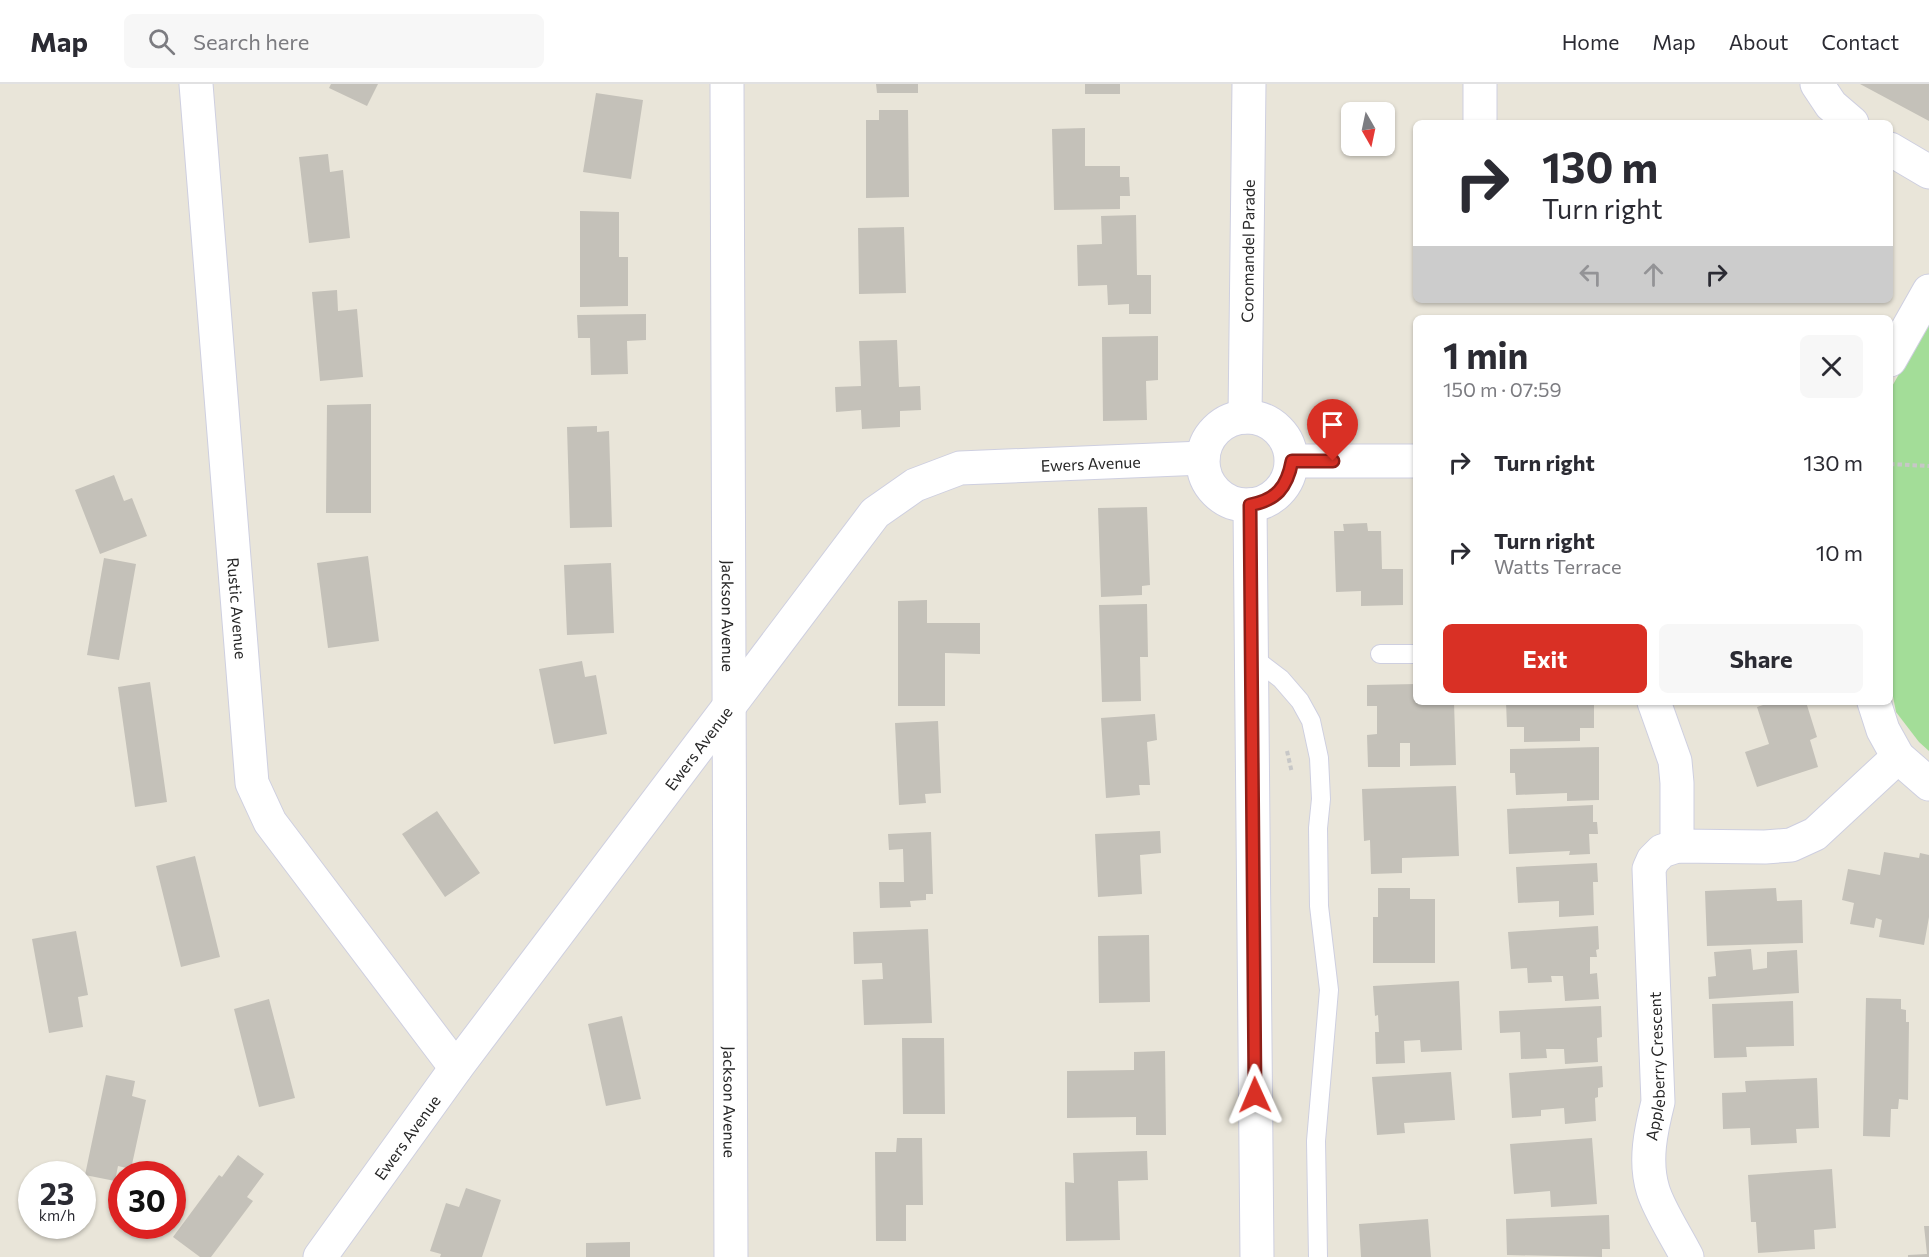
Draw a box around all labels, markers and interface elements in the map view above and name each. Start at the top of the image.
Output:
search box [124,14,544,68]
text: Map [30,24,88,58]
icon: search [145,25,178,58]
text: Search here [193,28,309,55]
text: Home [1562,29,1619,54]
text: Map [1652,29,1696,54]
text: About [1729,29,1788,54]
text: Contact [1821,29,1899,54]
north arrow [1341,102,1395,156]
map controls [1341,102,1395,156]
text: 130 m [1542,140,1658,192]
icon: right [1443,144,1521,222]
street label: Coromandel Parade [1237,179,1257,323]
text: Turn right [1542,192,1662,225]
icon: left [1574,258,1607,291]
icon: ahead [1637,258,1670,291]
icon: right [1700,258,1733,291]
text: 1 min [1443,332,1528,376]
button: close [1800,335,1863,398]
text: 150 m · 07:59 [1443,377,1562,401]
pin [1307,399,1358,461]
icon: arrive [1316,408,1349,441]
icon: right [1443,446,1476,479]
text: Turn right [1494,449,1595,476]
text: 130 m [1803,449,1863,476]
street label: Ewers Avenue [1040,451,1141,474]
text: Turn right [1494,527,1595,554]
icon: right [1443,536,1476,569]
text: 10 m [1816,539,1863,566]
text: Watts Terrace [1494,554,1622,578]
street label: Rustic Avenue [224,557,252,660]
street label: Jackson Avenue [719,560,739,672]
button: Exit [1443,624,1647,693]
button: Share [1659,624,1863,693]
street label: Ewers Avenue [660,702,735,794]
street label: Appleberry Crescent [1641,991,1668,1142]
street label: Jackson Avenue [721,1046,740,1158]
position arrow [1223,1063,1287,1127]
street label: Ewers Avenue [369,1091,443,1183]
speed limit sign: 30 [108,1161,186,1239]
text: 23 [40,1174,74,1211]
text: km/h [39,1206,75,1224]

